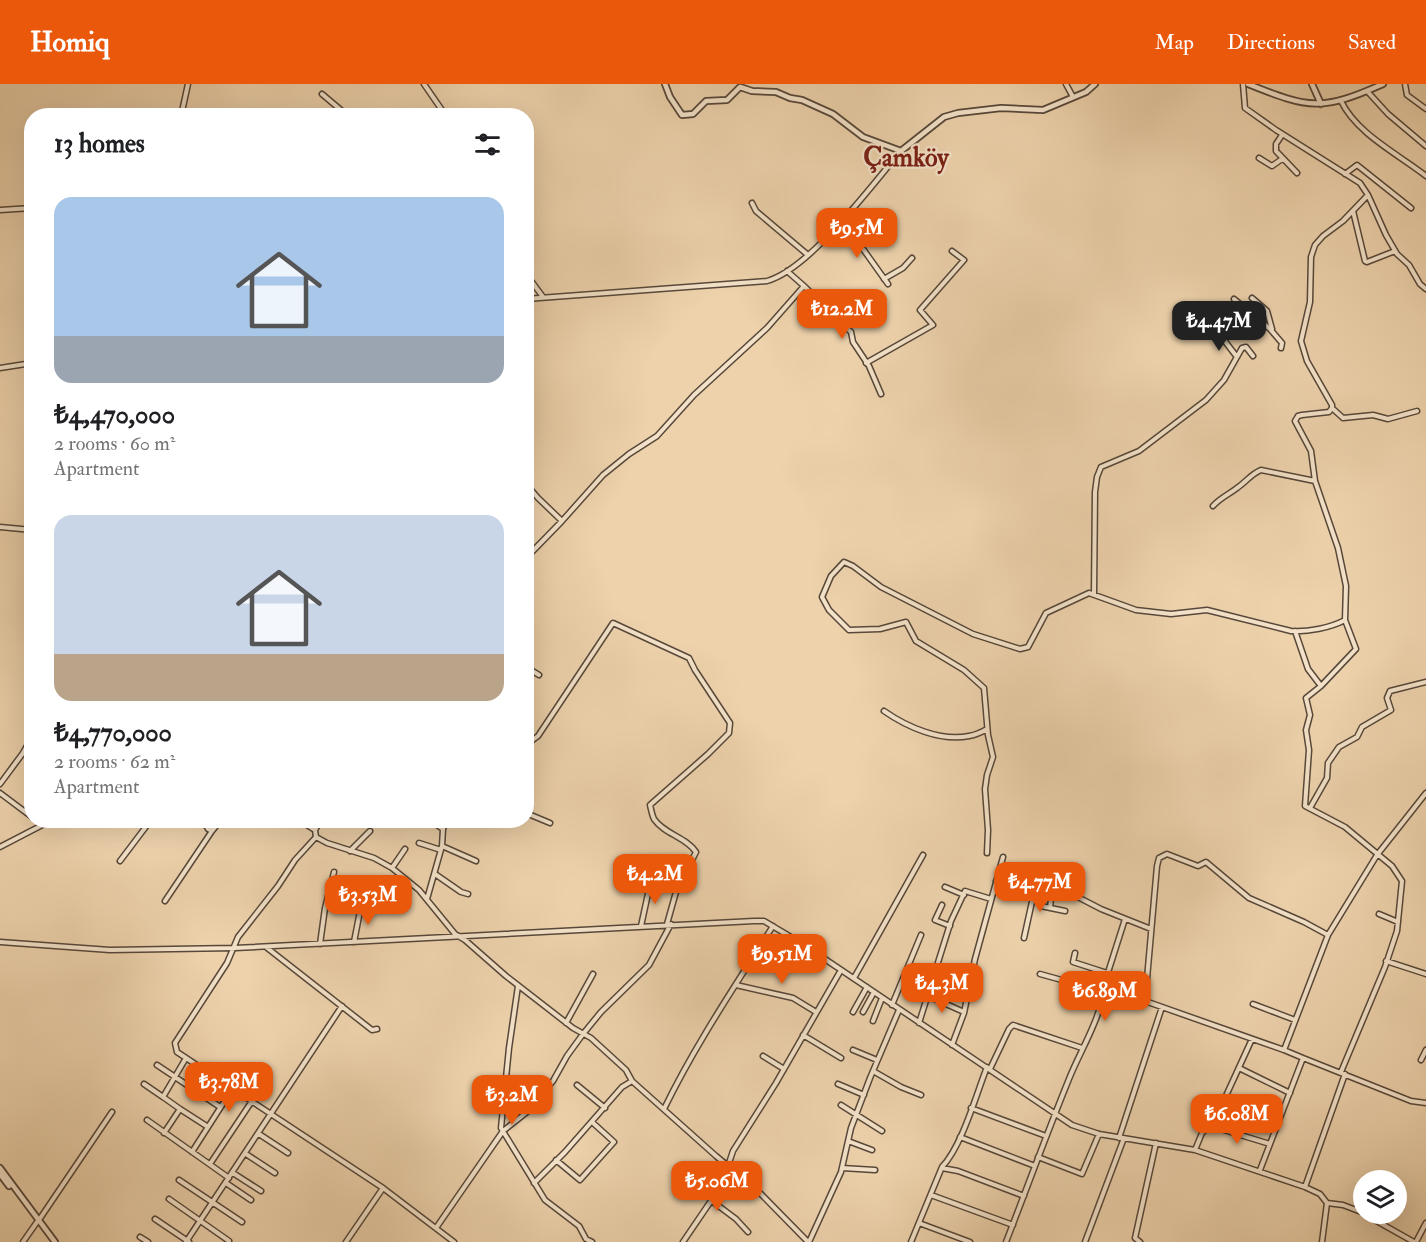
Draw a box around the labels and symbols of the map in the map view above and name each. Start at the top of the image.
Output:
district label: Çamköy [863,142,950,175]
pin: ₺9.5M [815,208,899,259]
pin: ₺12.2M [793,289,891,340]
pin: ₺4.47M [1170,301,1268,352]
pin: ₺4.2M [613,854,697,905]
pin: ₺4.77M [991,862,1089,913]
pin: ₺3.53M [319,875,417,926]
pin: ₺9.51M [733,934,831,985]
pin: ₺4.3M [900,963,984,1014]
pin: ₺6.89M [1056,971,1154,1022]
pin: ₺3.78M [180,1062,278,1113]
pin: ₺3.2M [470,1075,554,1126]
pin: ₺6.08M [1188,1094,1286,1145]
pin: ₺5.06M [668,1161,766,1212]

